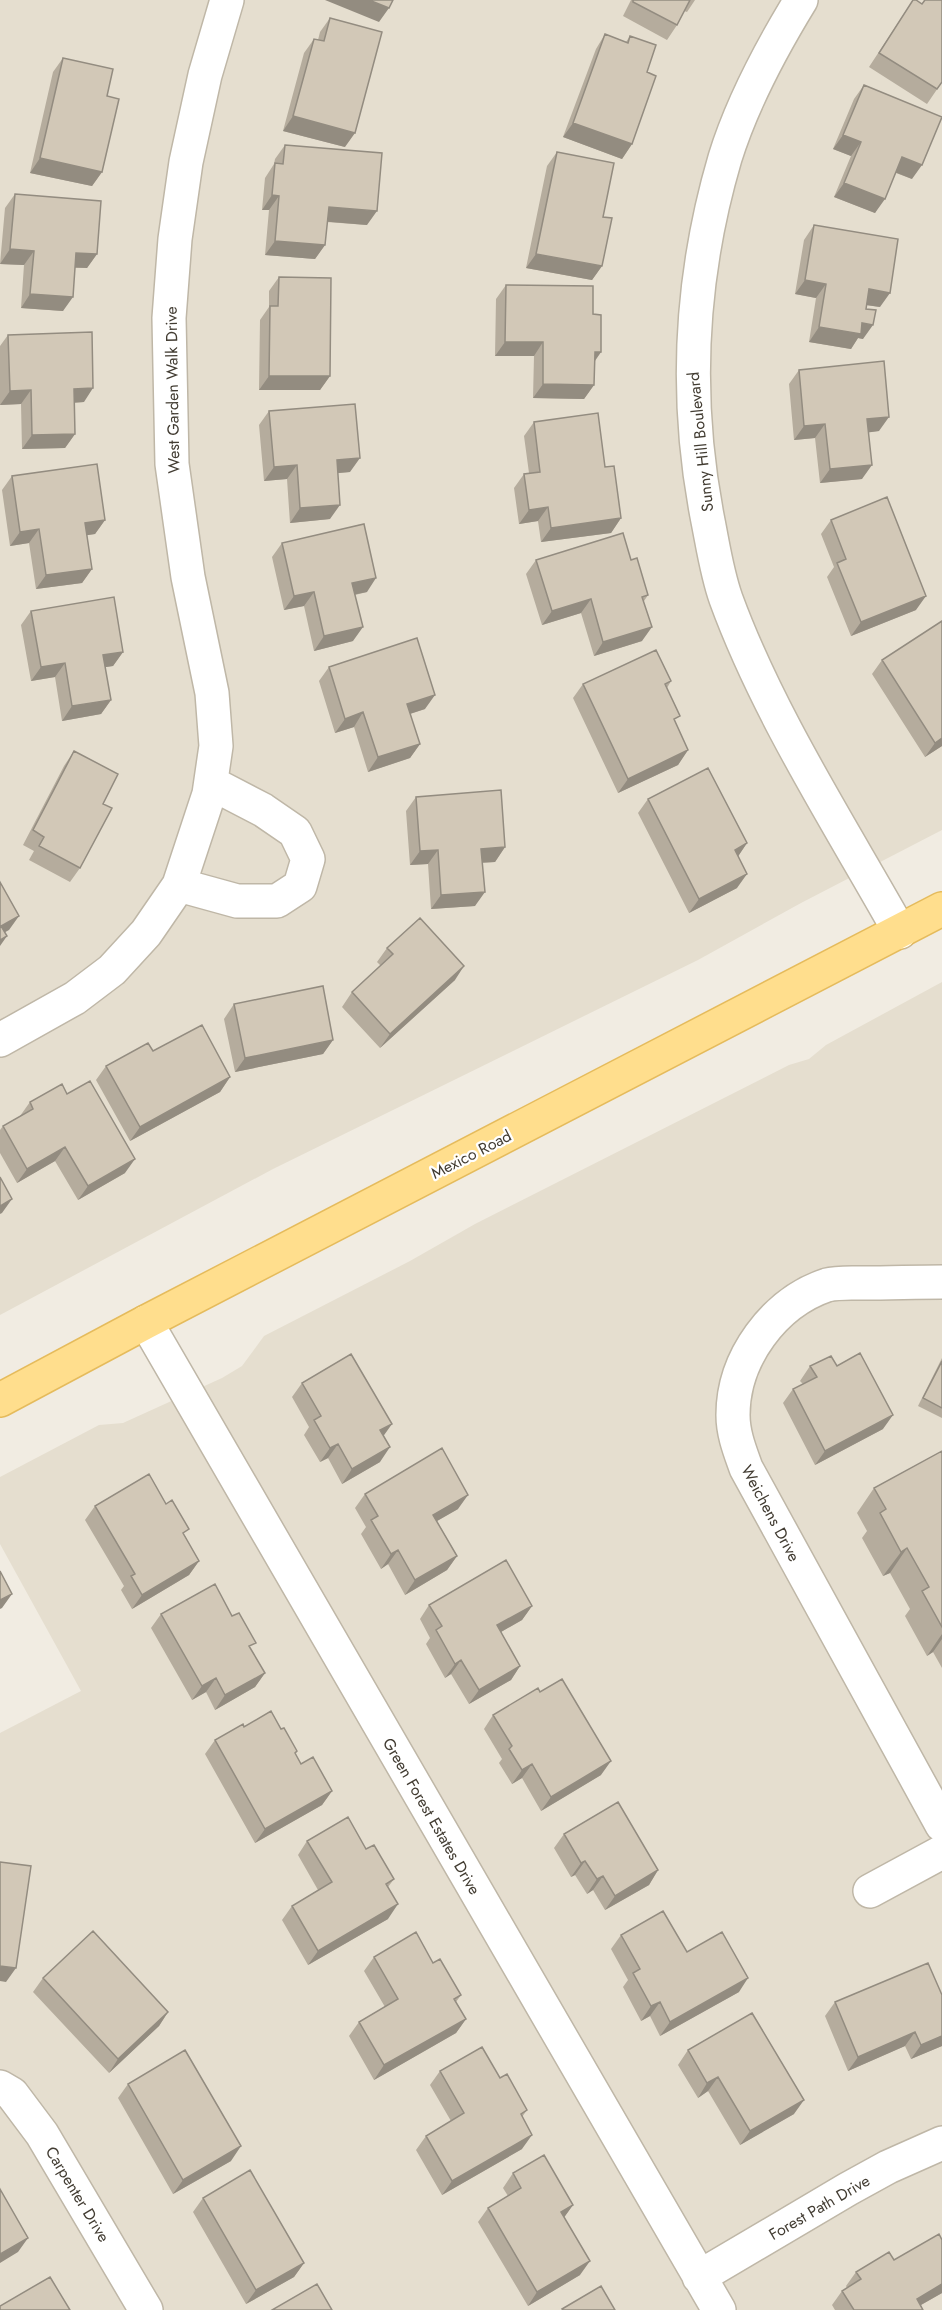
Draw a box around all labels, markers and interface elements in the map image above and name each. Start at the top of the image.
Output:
street label: West Garden Walk Drive [160,306,185,474]
street label: Sunny Hill Boulevard [682,371,719,513]
street label: Mexico Road [427,1124,515,1185]
street label: Weichens Drive [735,1461,806,1566]
street label: Green Forest Estates Drive [377,1733,486,1899]
street label: Carpenter Drive [40,2142,115,2246]
street label: Forest Path Drive [764,2169,874,2246]

